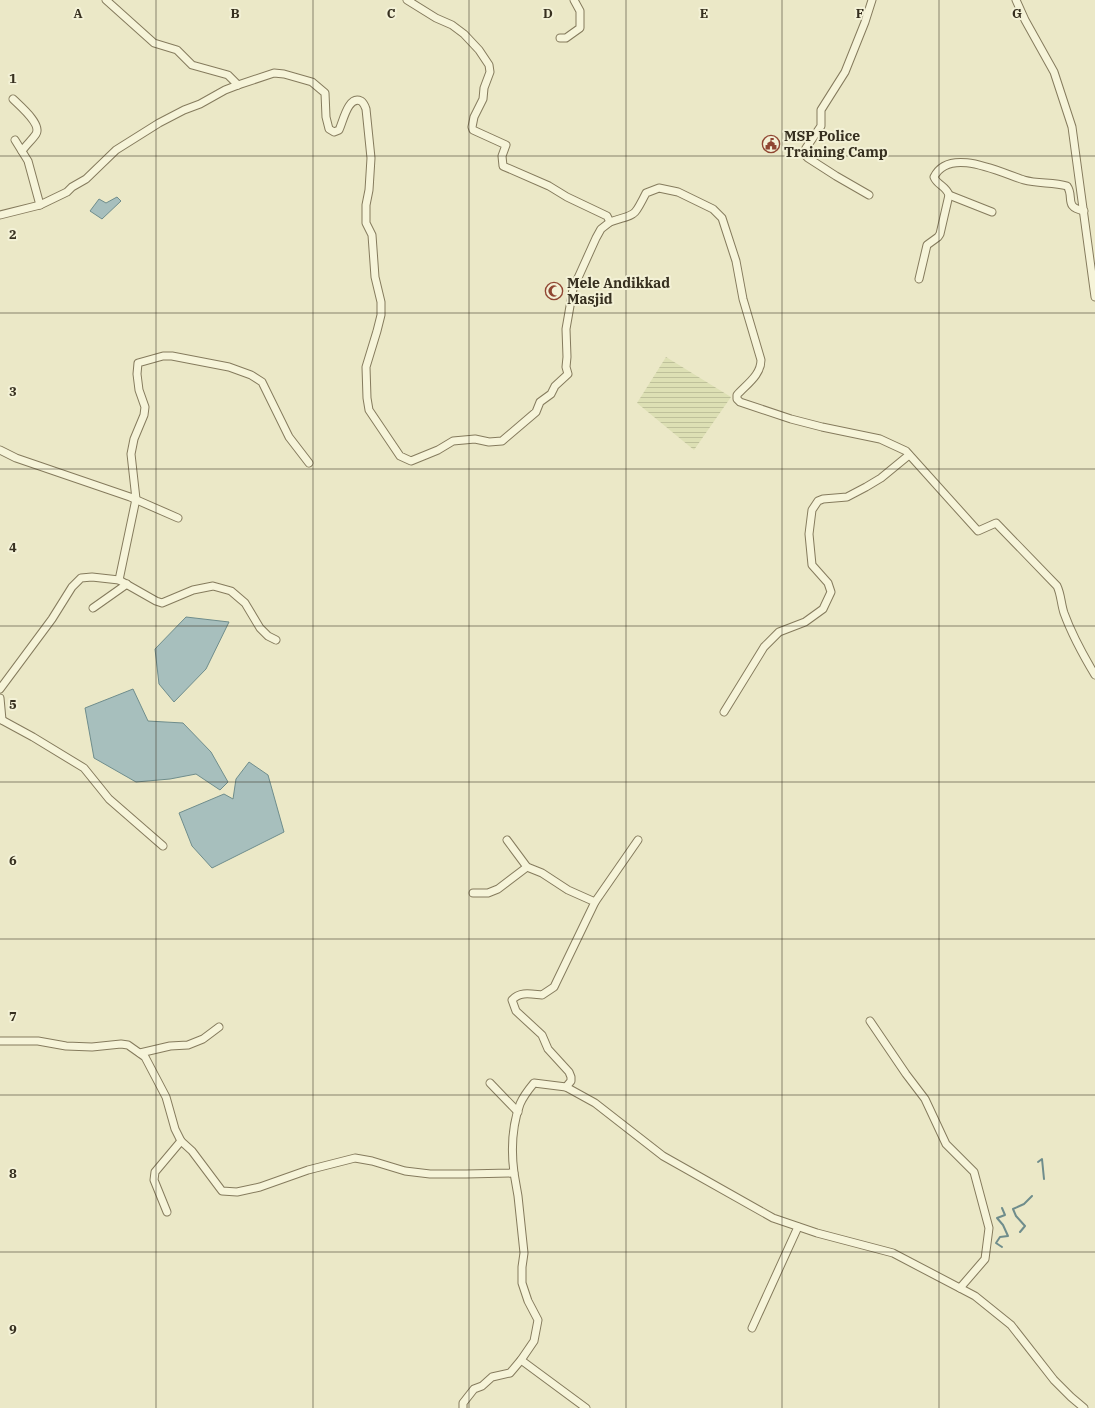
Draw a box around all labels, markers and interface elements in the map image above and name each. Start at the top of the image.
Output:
text: A [73,5,83,22]
text: B [230,5,240,22]
text: C [387,5,396,22]
text: D [543,5,553,22]
text: E [700,5,708,22]
text: F [856,5,864,22]
text: G [1012,5,1022,22]
text: 1 [9,70,17,87]
place label: MSP Police Training Camp [784,127,888,161]
public building icon: MSP Police Training Camp [761,134,781,154]
text: 2 [9,226,17,243]
place label: Mele Andikkad Masjid [567,274,670,308]
mosque icon: Mele Andikkad Masjid [544,281,564,301]
text: 3 [9,383,17,400]
text: 4 [9,539,17,556]
text: 5 [9,696,17,713]
text: 6 [9,852,17,869]
text: 7 [9,1008,17,1025]
text: 8 [9,1165,17,1182]
text: 9 [9,1321,17,1338]

